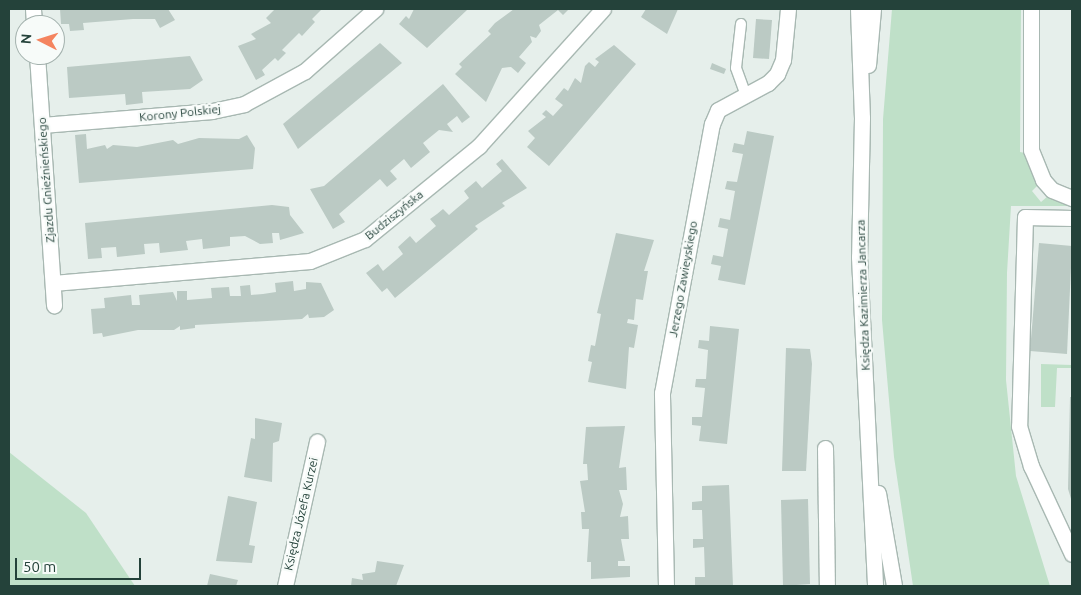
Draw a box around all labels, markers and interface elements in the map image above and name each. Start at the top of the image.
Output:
north arrow [15,15,65,65]
text: N [18,33,34,45]
street label: Korony Polskiej [138,102,222,124]
street label: Zjazdu Gnieźnieńskiego [34,117,58,243]
street label: Budziszyńska [362,187,426,243]
street label: Księdza Kazimierza Jancarza [853,219,873,371]
street label: Jerzego Zawieyskiego [666,220,700,338]
street label: Księdza Józefa Kurzei [281,456,321,572]
scale bar [18,548,144,580]
text: 50 m [23,558,56,575]

